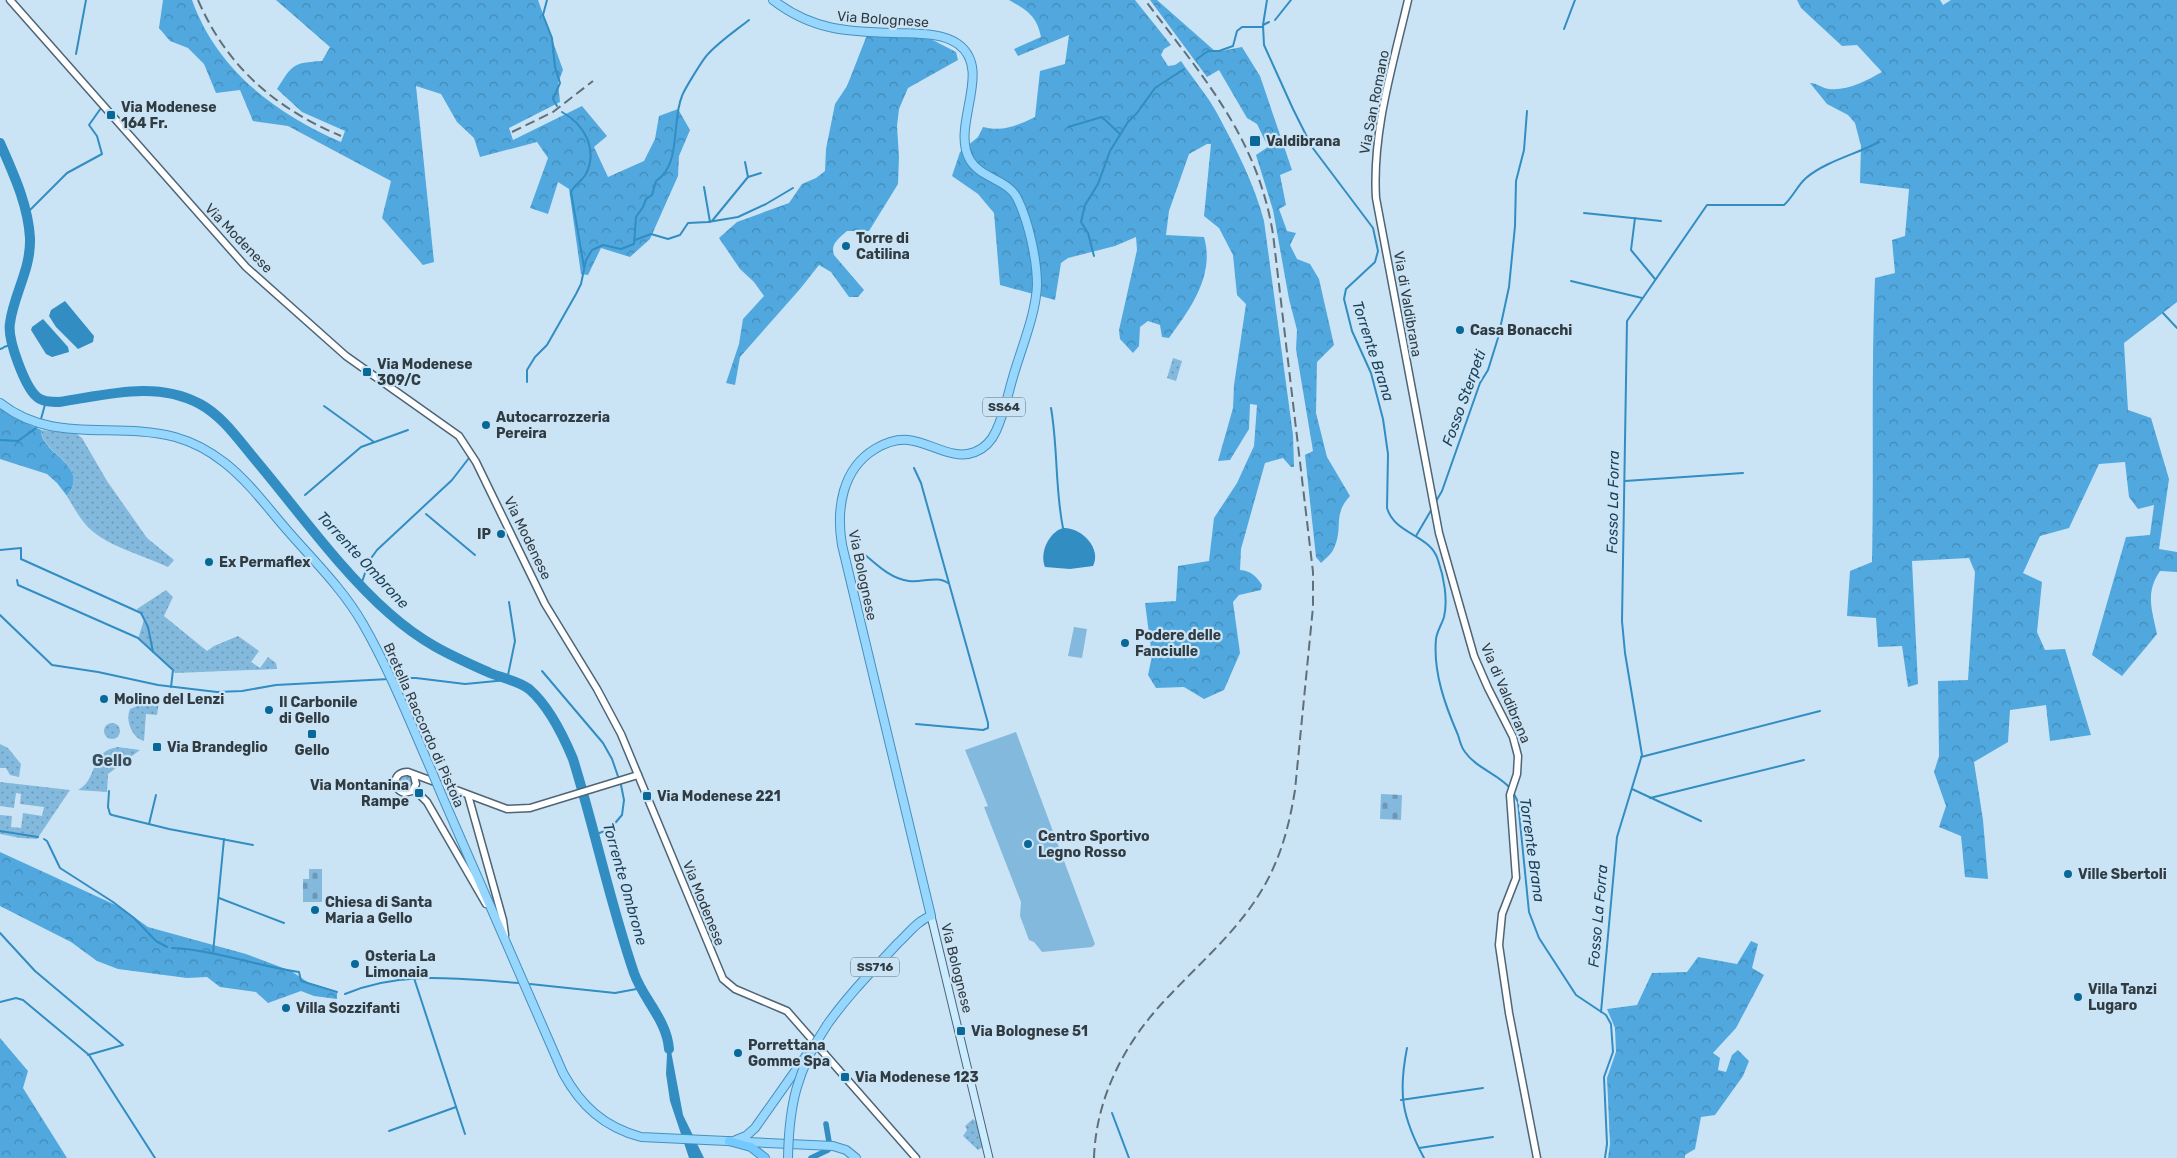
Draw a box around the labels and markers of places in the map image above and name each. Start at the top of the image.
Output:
place label: Via Modenese 164 Fr. [121,99,216,132]
marker: Via Modenese 164 Fr. [105,109,117,121]
place label: Valdibrana [1266,133,1341,150]
marker: Valdibrana [1248,134,1262,148]
place label: Torre di Catilina [856,230,910,263]
marker: Torre di Catilina [840,240,852,252]
place label: Casa Bonacchi [1470,322,1572,339]
marker: Casa Bonacchi [1454,324,1466,336]
place label: Via Modenese 309/C [377,356,472,389]
marker: Via Modenese 309/C [361,366,373,378]
place label: Autocarrozzeria Pereira [496,409,610,442]
marker: Autocarrozzeria Pereira [480,419,492,431]
place label: IP [477,526,492,543]
marker: IP [495,528,507,540]
place label: Ex Permaflex [219,554,311,571]
marker: Ex Permaflex [203,556,215,568]
place label: Podere delle Fanciulle [1135,627,1221,660]
marker: Podere delle Fanciulle [1119,637,1131,649]
place label: Molino del Lenzi [114,691,224,708]
marker: Molino del Lenzi [98,693,110,705]
place label: Il Carbonile di Gello [279,694,358,727]
marker: Il Carbonile di Gello [263,704,275,716]
marker: Gello [306,728,318,740]
place label: Via Brandeglio [167,739,268,756]
marker: Via Brandeglio [151,741,163,753]
place label: Gello [295,742,329,759]
place label: Via Montanina Rampe [310,777,409,810]
marker: Via Montanina Rampe [413,787,425,799]
place label: Via Modenese 221 [657,788,781,805]
marker: Via Modenese 221 [641,790,653,802]
place label: Centro Sportivo Legno Rosso [1038,828,1150,861]
marker: Centro Sportivo Legno Rosso [1022,838,1034,850]
place label: Ville Sbertoli [2078,866,2167,883]
marker: Ville Sbertoli [2062,868,2074,880]
place label: Chiesa di Santa Maria a Gello [325,894,432,927]
marker: Chiesa di Santa Maria a Gello [309,904,321,916]
place label: Osteria La Limonaia [365,948,436,981]
marker: Osteria La Limonaia [349,958,361,970]
place label: Villa Tanzi Lugaro [2088,981,2157,1014]
marker: Villa Tanzi Lugaro [2072,991,2084,1003]
place label: Villa Sozzifanti [296,1000,400,1017]
marker: Villa Sozzifanti [280,1002,292,1014]
place label: Via Bolognese 51 [971,1023,1088,1040]
marker: Via Bolognese 51 [955,1025,967,1037]
place label: Porrettana Gomme Spa [748,1037,830,1070]
marker: Porrettana Gomme Spa [732,1047,744,1059]
place label: Via Modenese 123 [855,1069,979,1086]
marker: Via Modenese 123 [839,1071,851,1083]

